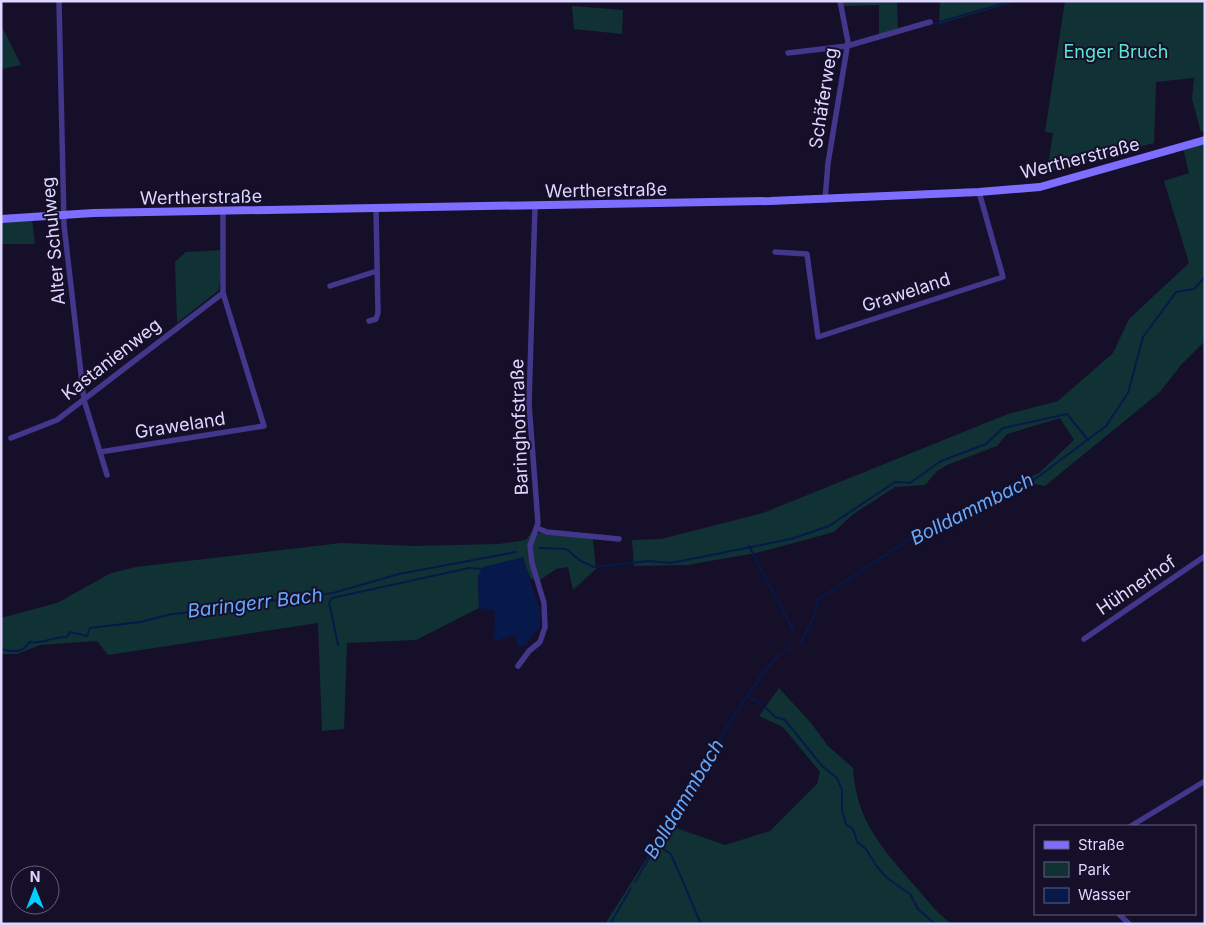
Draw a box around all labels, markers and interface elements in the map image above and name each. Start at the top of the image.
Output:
park label: Enger Bruch [1064,41,1168,62]
street label: Schäferweg [805,46,841,150]
street label: Wertherstraße [1018,133,1142,183]
street label: Alter Schulweg [37,176,69,306]
street label: Wertherstraße [545,178,667,202]
street label: Wertherstraße [140,185,262,209]
street label: Graweland [859,268,953,316]
street label: Kastanienweg [57,314,165,404]
street label: Baringhofstraße [506,358,532,496]
street label: Graweland [133,407,227,443]
water label: Bolldammbach [907,468,1037,550]
street label: Hühnerhof [1092,551,1180,619]
water label: Baringerr Bach [186,583,324,623]
water label: Bolldammbach [639,735,729,863]
legend [1034,825,1196,915]
text: Straße [1078,835,1125,854]
text: Park [1078,860,1111,879]
north arrow [10,865,60,915]
text: N [30,868,40,885]
text: Wasser [1078,885,1131,904]

